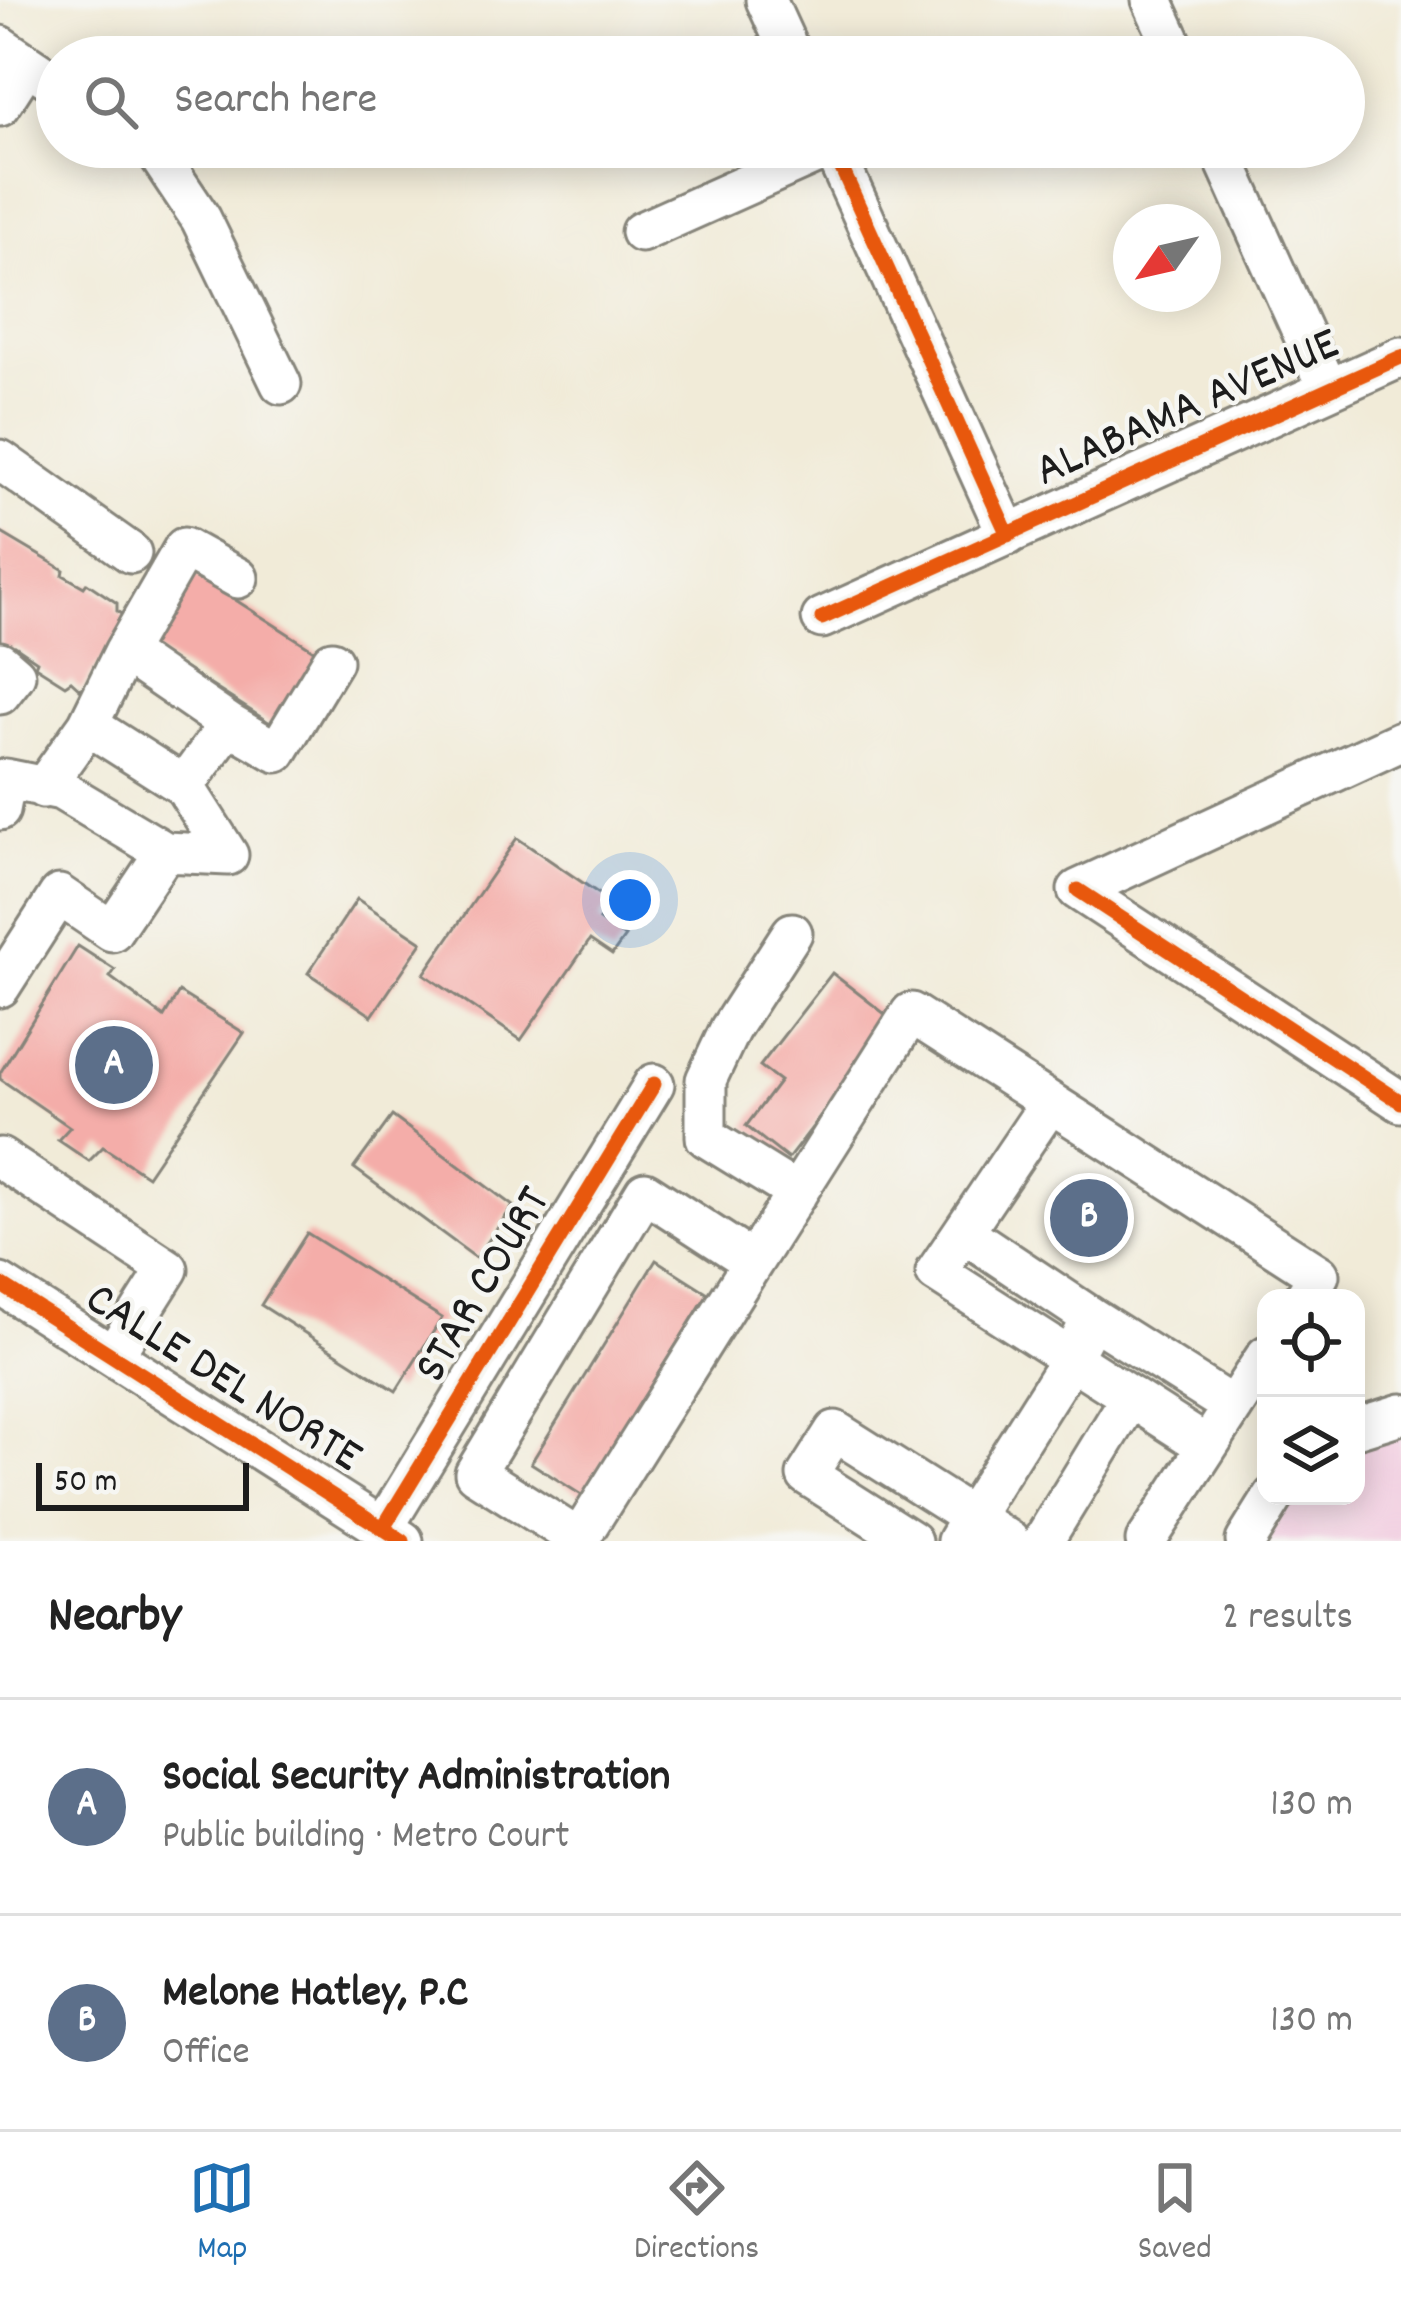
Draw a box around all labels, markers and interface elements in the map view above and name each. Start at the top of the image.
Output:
search box [36,36,1365,168]
icon: search [78,69,144,135]
text: Search here [174,70,377,134]
north arrow [1113,204,1221,312]
street label: ALABAMA AVENUE [1025,312,1351,508]
your location [600,870,660,930]
pin: A [75,1020,153,1110]
pin: B [1050,1173,1128,1263]
street label: STAR COURT [399,1175,571,1397]
street label: CALLE DEL NORTE [70,1267,374,1493]
map controls [1257,1289,1365,1505]
button: locate [1257,1289,1365,1397]
button: layers [1257,1397,1365,1505]
scale bar [36,1457,249,1510]
text: 50 m [54,1460,118,1507]
text: Nearby [48,1583,181,1655]
text: 2 results [1222,1592,1353,1647]
text: Social Security Administration [162,1747,670,1811]
text: A [76,1779,98,1834]
text: 130 m [1270,1779,1353,1834]
text: Public building · Metro Court [162,1811,569,1866]
text: Melone Hatley, P.C [162,1963,468,2027]
text: B [78,1995,96,2050]
text: 130 m [1270,1995,1353,2050]
text: Office [162,2027,250,2082]
tab: Map [189,2155,255,2274]
tab: Directions [634,2155,759,2274]
tab: Saved [1138,2155,1212,2274]

